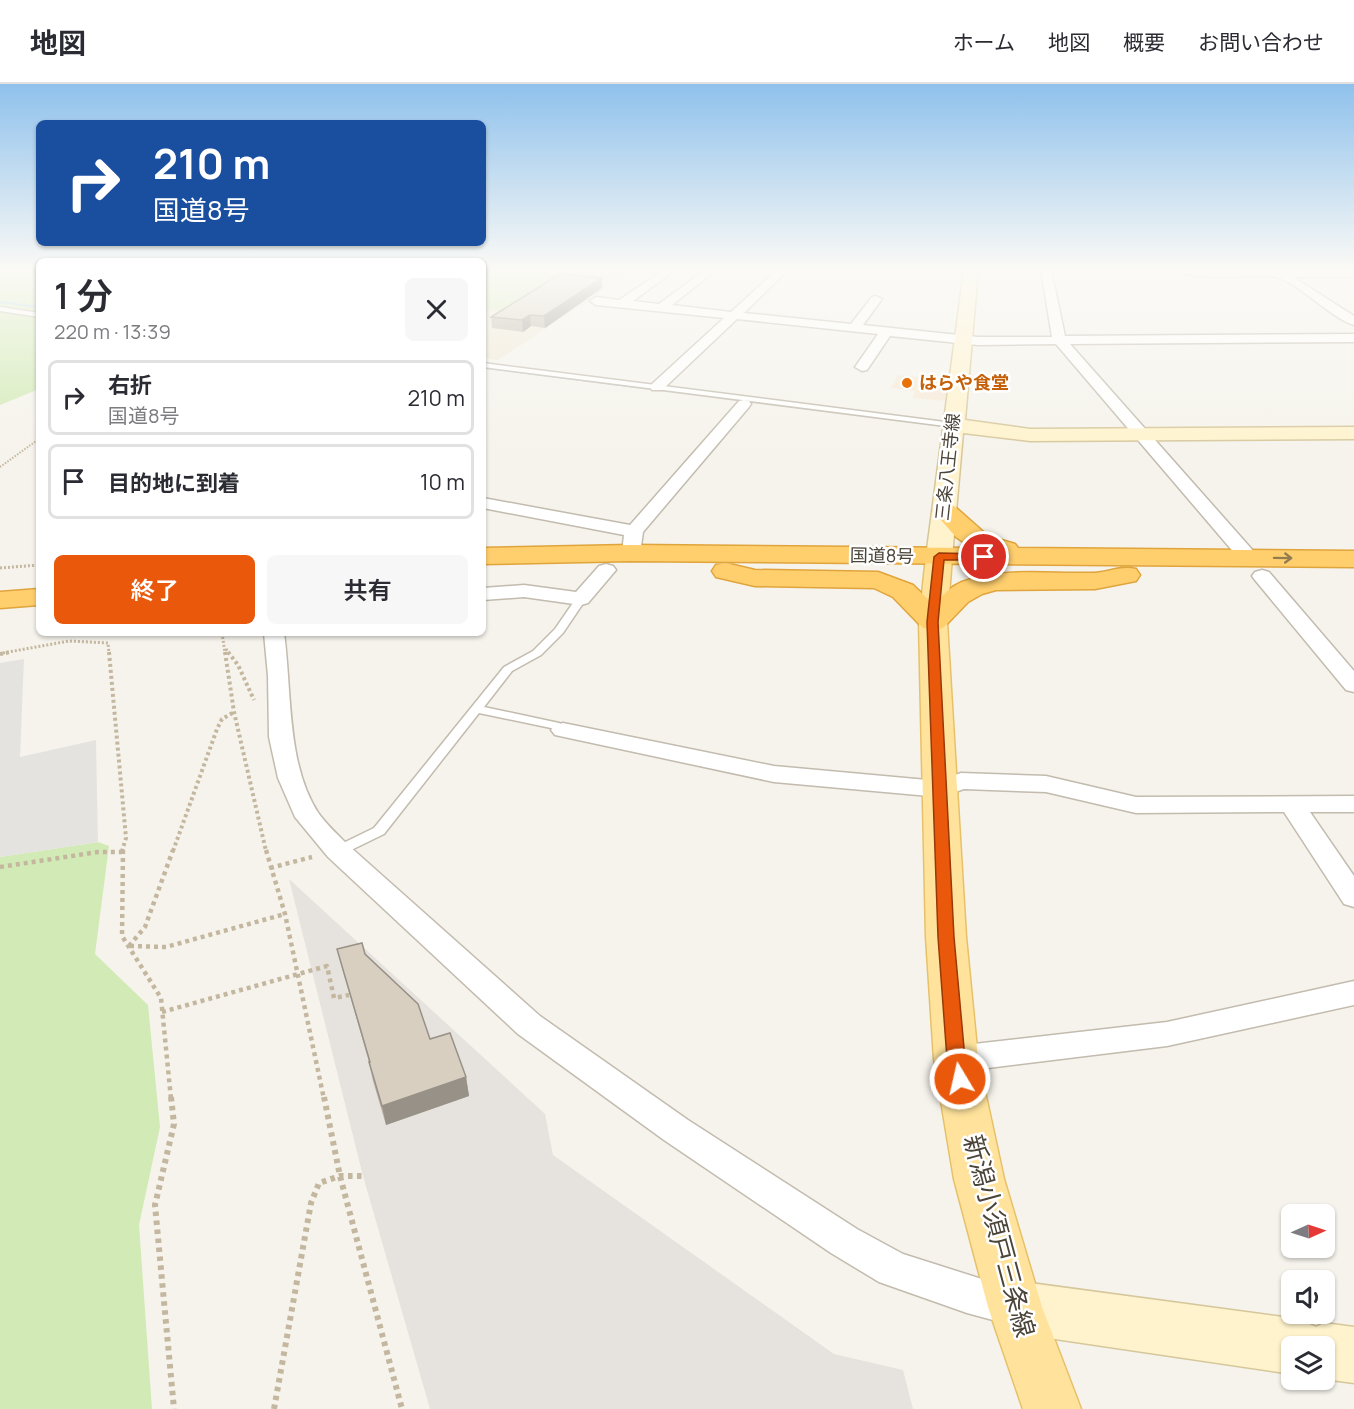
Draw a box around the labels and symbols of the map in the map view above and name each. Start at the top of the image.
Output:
place label: はらや食堂 [919,370,1009,394]
marker: はらや食堂 [900,376,914,390]
street label: 三条八王寺線 [929,412,965,522]
pin [958,531,1009,582]
street label: 国道8号 [850,542,914,568]
one-way arrow [1273,552,1293,564]
position arrow [928,1047,992,1111]
street label: 新潟小須戸三条線 [956,1131,1044,1341]
north arrow [1281,1204,1335,1258]

